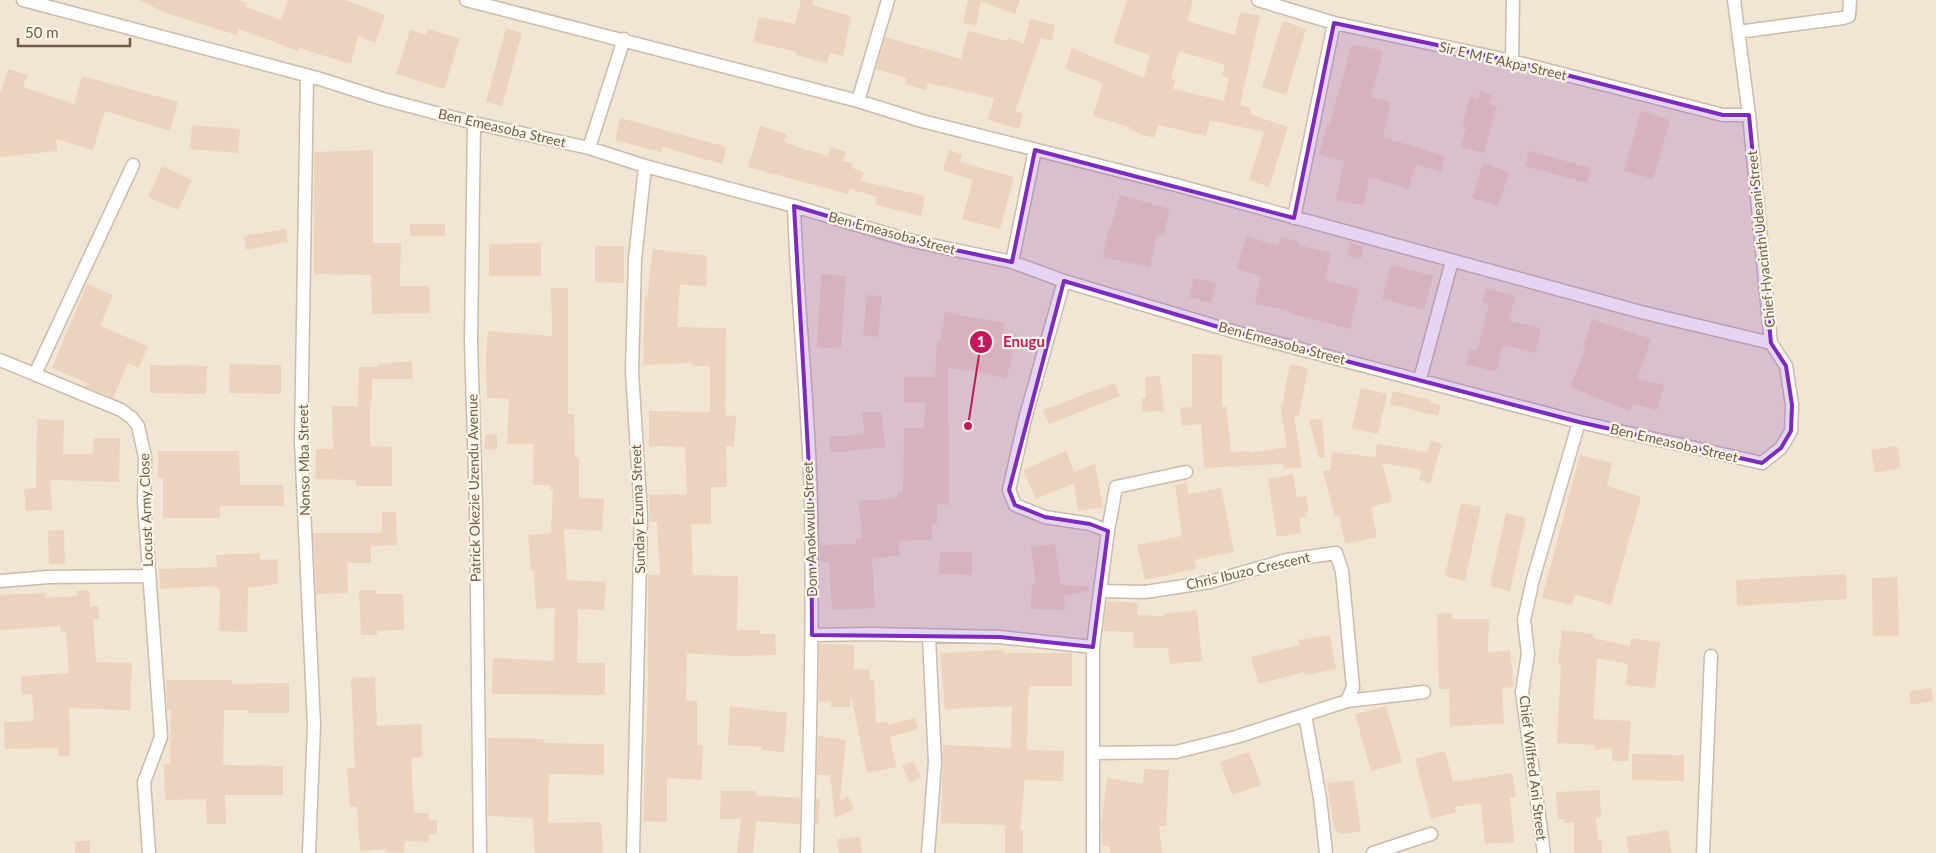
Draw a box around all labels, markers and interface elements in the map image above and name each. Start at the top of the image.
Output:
scale bar [18,15,130,47]
text: 50 m [25,23,59,41]
street label: Sir E M E Akpa Street [1438,38,1569,83]
street label: Ben Emeasoba Street [437,105,568,150]
street label: Chief Hyacinth Udeani Street [1743,149,1778,329]
street label: Ben Emeasoba Street [827,207,957,258]
street label: Ben Emeasoba Street [1217,317,1347,368]
callout: Enugu [968,327,1055,357]
text: 1 [977,332,985,350]
text: Enugu [1003,332,1045,350]
street label: Patrick Okezie Uzendu Avenue [463,394,484,582]
street label: Nonso Mba Street [294,404,313,516]
street label: Ben Emeasoba Street [1609,420,1740,465]
street label: Sunday Ezuma Street [627,444,648,574]
street label: Locust Army Close [135,453,156,567]
street label: Dom Anokwulu Street [799,461,820,597]
street label: Chris Ibuzo Crescent [1184,548,1312,593]
street label: Chief Wilfred Ani Street [1516,694,1551,842]

